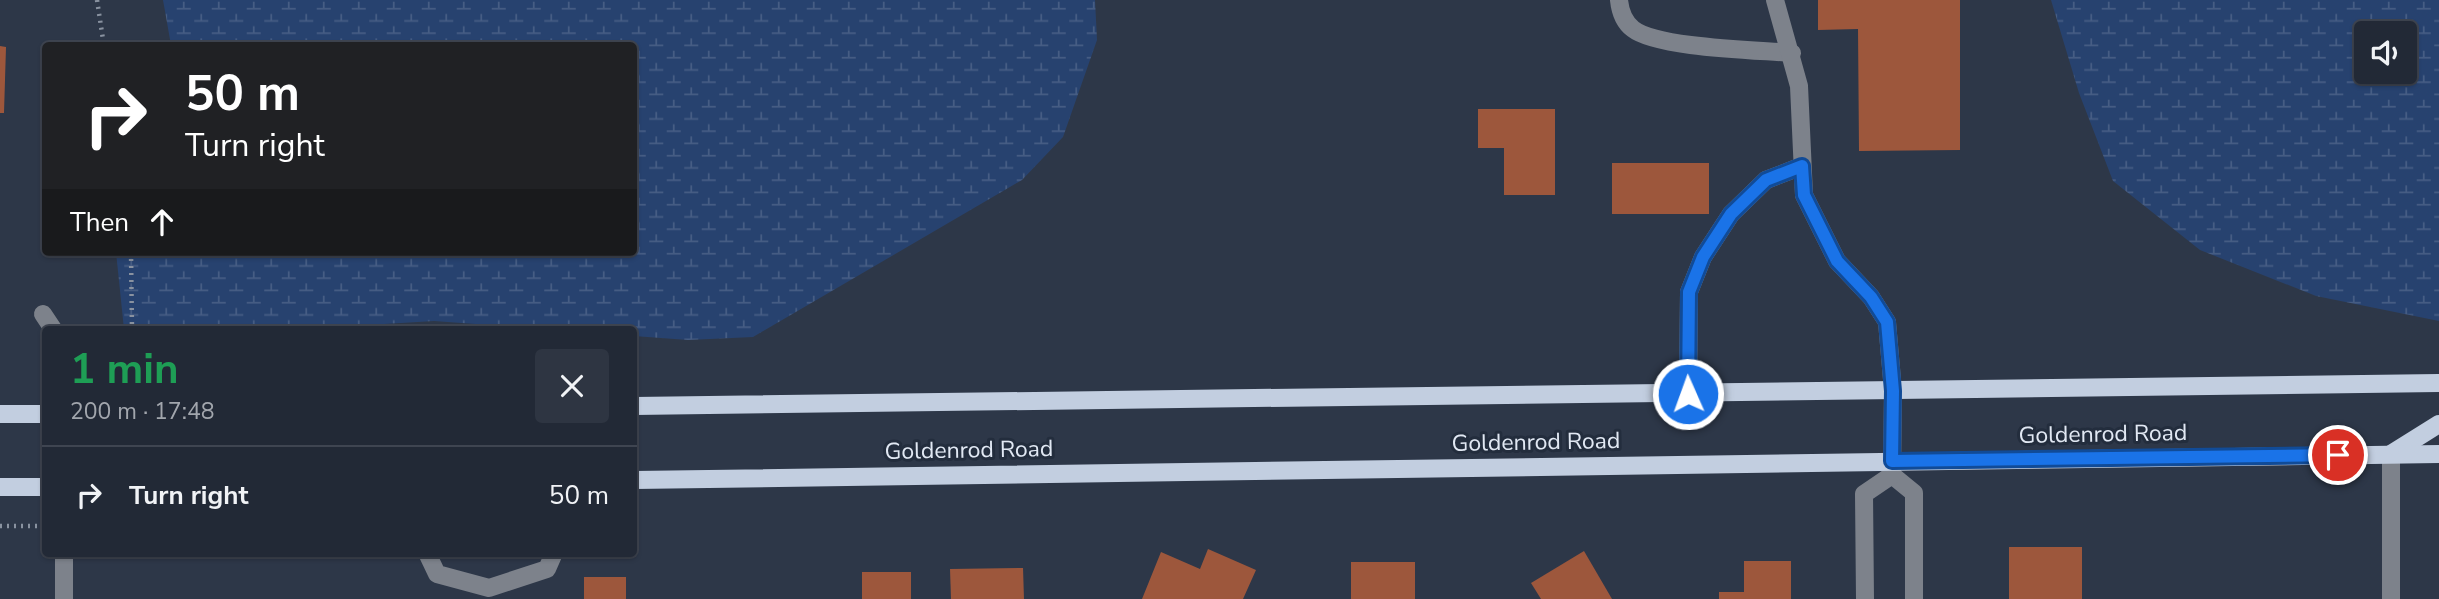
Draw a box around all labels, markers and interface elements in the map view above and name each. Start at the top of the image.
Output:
map controls [2354,21,2417,84]
button: sound [2354,21,2417,84]
text: 50 m [185,60,300,127]
icon: right [70,70,161,161]
text: Turn right [185,124,325,167]
icon: ahead [143,203,181,241]
text: Then [70,205,129,240]
text: 1 min [70,341,179,398]
button: close [535,349,609,423]
position arrow [1651,357,1725,431]
text: 200 m · 17:48 [70,396,215,427]
street label: Goldenrod Road [2018,417,2188,451]
street label: Goldenrod Road [1451,425,1621,459]
pin [2308,425,2368,485]
street label: Goldenrod Road [884,433,1054,467]
icon: arrive [2319,436,2357,474]
icon: right [70,476,108,514]
text: Turn right [129,478,248,513]
text: 50 m [549,478,609,513]

